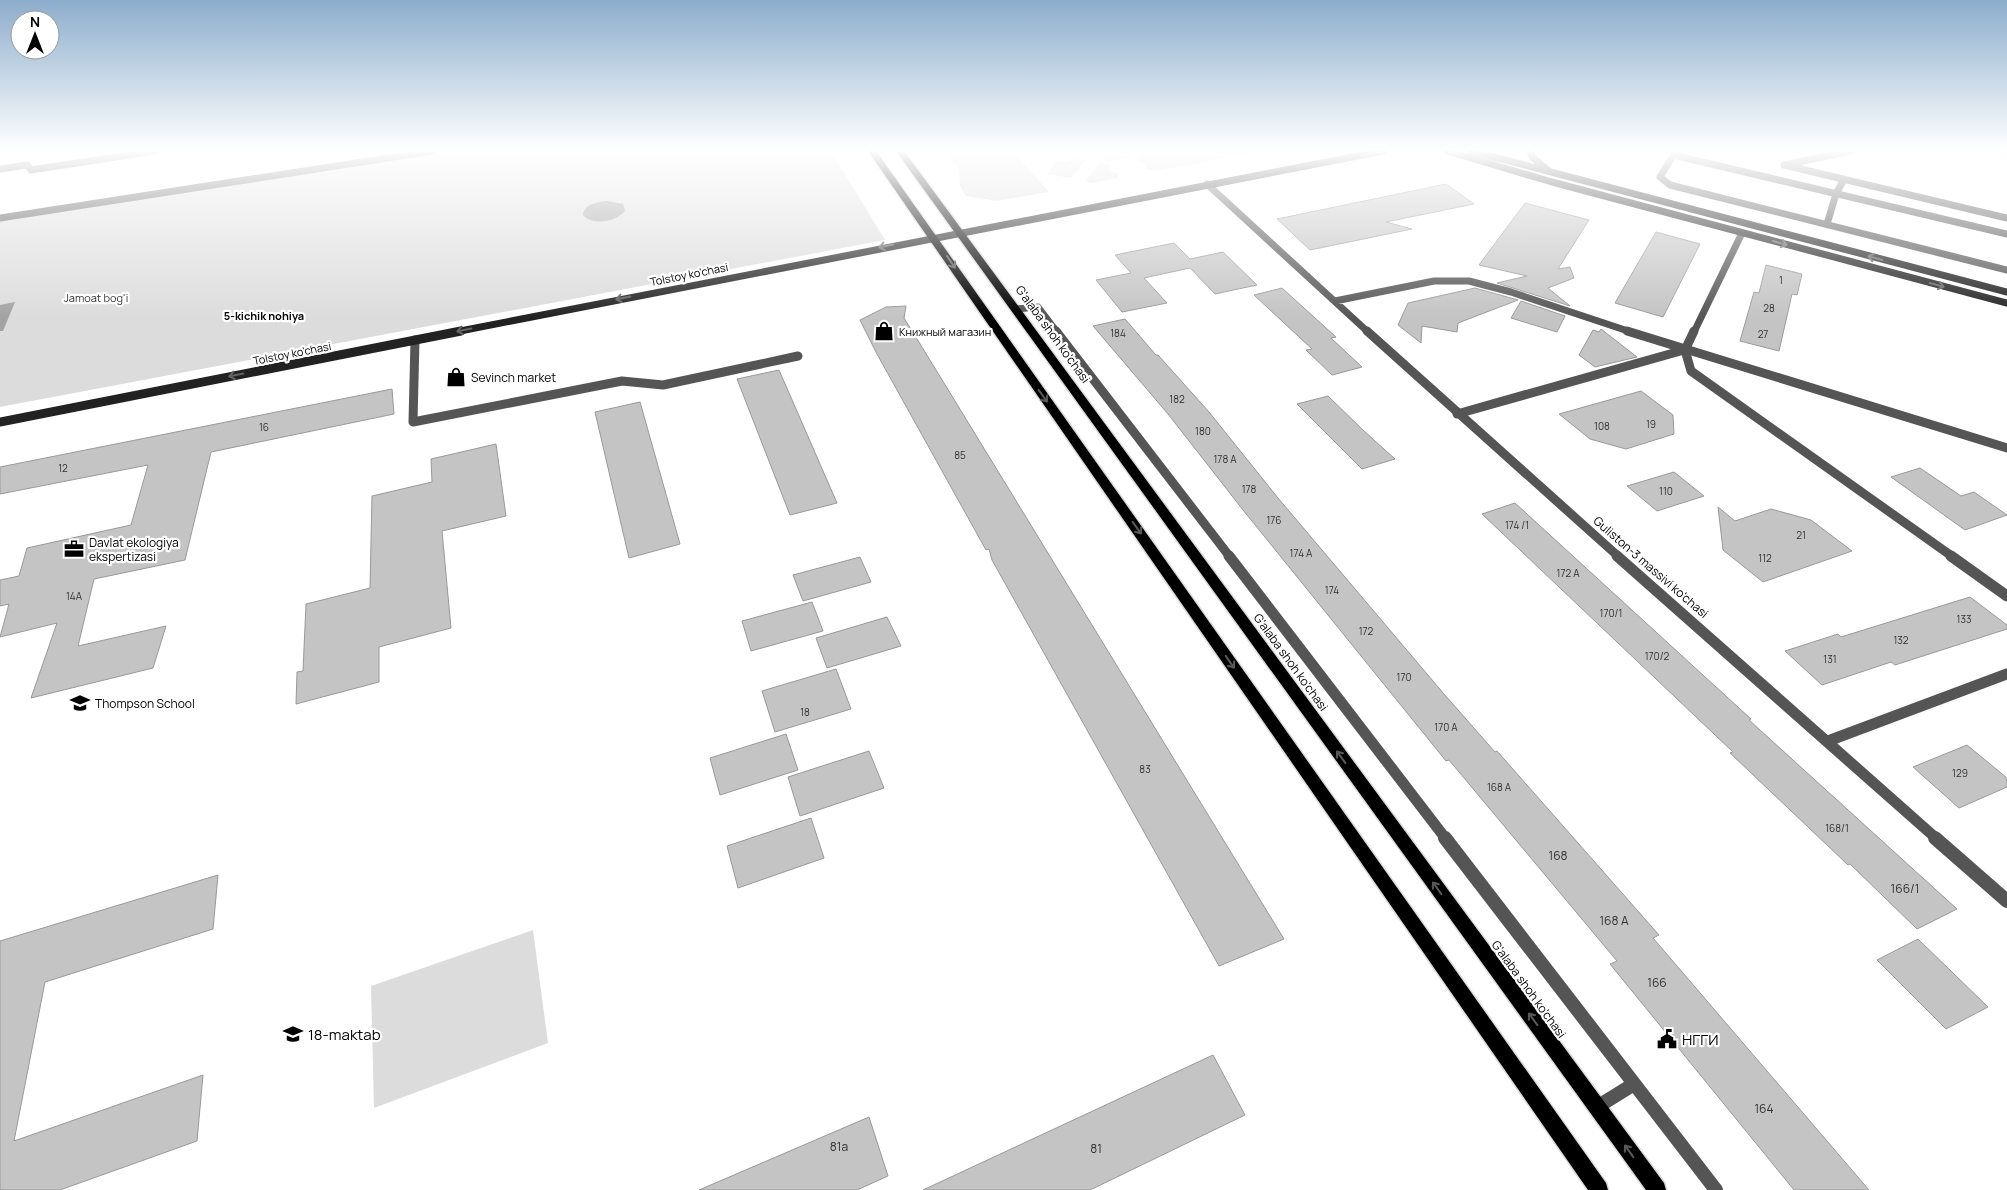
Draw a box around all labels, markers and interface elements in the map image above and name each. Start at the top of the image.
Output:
north arrow [10,10,60,60]
text: N [30,12,40,31]
one-way arrow [1772,239,1788,249]
one-way arrow [878,242,894,251]
one-way arrow [1868,253,1884,262]
one-way arrow [946,255,956,269]
street label: Tolstoy ko'chasi [649,259,729,289]
house number: 1 [1779,273,1783,287]
one-way arrow [1929,281,1945,290]
street label: G'alaba shoh ko'chasi [1012,282,1094,386]
park label: Jamoat bog'i [64,290,128,305]
one-way arrow [616,294,632,304]
house number: 28 [1763,301,1775,315]
district label: 5-kichik nohiya [224,308,304,323]
shop icon: Книжный магазин [873,320,895,342]
place label: Книжный магазин [899,324,991,339]
one-way arrow [456,326,472,335]
house number: 184 [1110,326,1126,340]
house number: 27 [1758,327,1768,341]
street label: Tolstoy ko'chasi [252,338,332,368]
shop icon: Sevinch market [445,366,467,388]
place label: Sevinch market [471,369,556,386]
one-way arrow [228,371,244,380]
one-way arrow [1038,389,1048,403]
house number: 182 [1169,392,1185,406]
house number: 19 [1646,417,1656,431]
house number: 108 [1594,419,1610,433]
house number: 16 [259,420,269,434]
house number: 180 [1195,424,1211,438]
house number: 85 [954,448,966,462]
house number: 178 А [1213,452,1237,466]
house number: 12 [58,461,68,475]
house number: 178 [1242,482,1257,496]
house number: 110 [1659,484,1673,498]
street label: Guliston-3 massivi ko'chasi [1590,512,1712,622]
house number: 176 [1266,513,1282,527]
house number: 174 /1 [1505,518,1529,532]
one-way arrow [1132,521,1142,535]
house number: 21 [1796,528,1806,542]
place label: Davlat ekologiya ekspertizasi [89,534,179,565]
office icon: Davlat ekologiya ekspertizasi [63,538,85,560]
house number: 174 А [1290,546,1313,560]
house number: 112 [1758,551,1772,565]
house number: 172 А [1557,566,1580,580]
house number: 174 [1325,583,1339,597]
house number: 14A [66,589,83,603]
house number: 170/1 [1600,606,1622,620]
street label: G'alaba shoh ko'chasi [1250,610,1332,714]
house number: 133 [1957,612,1971,626]
house number: 172 [1359,624,1374,638]
house number: 132 [1893,633,1909,647]
house number: 170/2 [1645,649,1670,663]
house number: 131 [1823,652,1837,666]
one-way arrow [1225,654,1235,668]
house number: 170 [1396,670,1412,684]
school or university icon: Thompson School [69,692,91,714]
place label: Thompson School [95,695,195,712]
house number: 18 [800,705,810,719]
house number: 170 А [1434,720,1458,734]
one-way arrow [1336,751,1347,764]
house number: 83 [1139,762,1151,776]
house number: 129 [1952,766,1968,780]
house number: 168 А [1487,780,1512,794]
house number: 168/1 [1825,821,1849,835]
house number: 168 [1548,847,1568,864]
house number: 166/1 [1891,880,1919,897]
one-way arrow [1432,881,1442,895]
house number: 168 А [1599,912,1629,929]
street label: G'alaba shoh ko'chasi [1488,937,1570,1041]
house number: 166 [1647,974,1667,991]
one-way arrow [1528,1012,1538,1026]
school or university icon: 18-maktab [282,1023,304,1045]
place label: 18-maktab [308,1024,381,1045]
public building icon: НГГИ [1656,1028,1678,1050]
place label: НГГИ [1682,1029,1718,1050]
house number: 164 [1754,1100,1774,1117]
house number: 81a [830,1138,848,1155]
house number: 81 [1090,1140,1102,1157]
one-way arrow [1624,1144,1634,1158]

